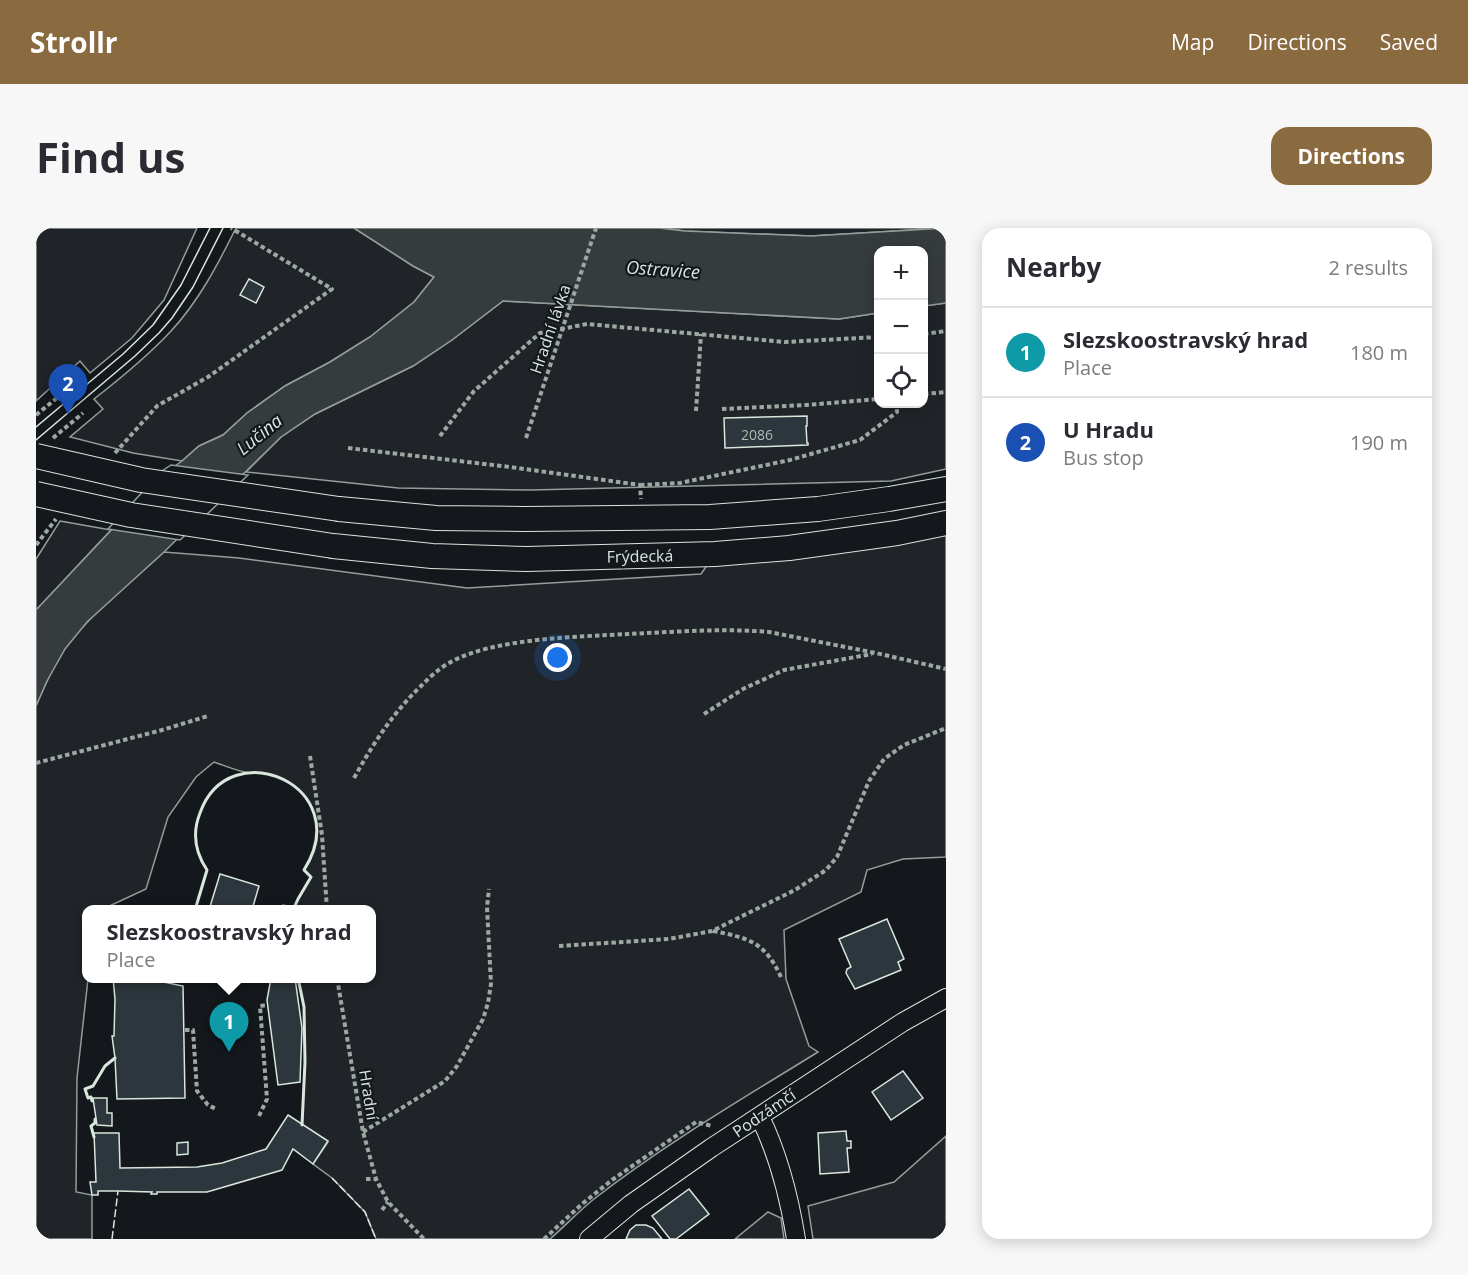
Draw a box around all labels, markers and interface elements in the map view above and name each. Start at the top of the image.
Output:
text: Strollr [30,23,117,61]
text: Map [1171,28,1214,56]
text: Directions [1247,28,1347,56]
text: Saved [1380,28,1438,56]
button: Directions [1271,127,1432,185]
text: Find us [36,128,185,185]
map controls [874,246,928,408]
button: + [874,246,928,300]
text: Nearby [1006,249,1101,285]
water label: Ostravice [625,254,701,284]
text: 2 results [1328,254,1408,281]
street label: Hradní lávka [524,281,576,377]
button: − [874,300,928,354]
text: Slezskoostravský hrad [1063,324,1308,354]
text: 1 [1020,339,1031,366]
text: 180 m [1350,339,1408,366]
button: locate [874,354,928,408]
text: Place [1063,354,1112,381]
pin: 2 [48,364,87,414]
water label: Lučina [231,408,287,460]
text: U Hradu [1063,414,1154,444]
house number: 2086 [741,425,773,444]
text: 2 [1020,429,1031,456]
text: 190 m [1350,429,1408,456]
text: Bus stop [1063,444,1144,471]
street label: Frýdecká [607,544,673,568]
your location [543,643,572,672]
popup [82,905,376,983]
text: Slezskoostravský hrad [106,916,352,946]
text: Place [106,946,155,973]
pin: 1 [210,1002,248,1052]
street label: Hradní [354,1068,384,1123]
street label: Podzámčí [728,1083,801,1142]

